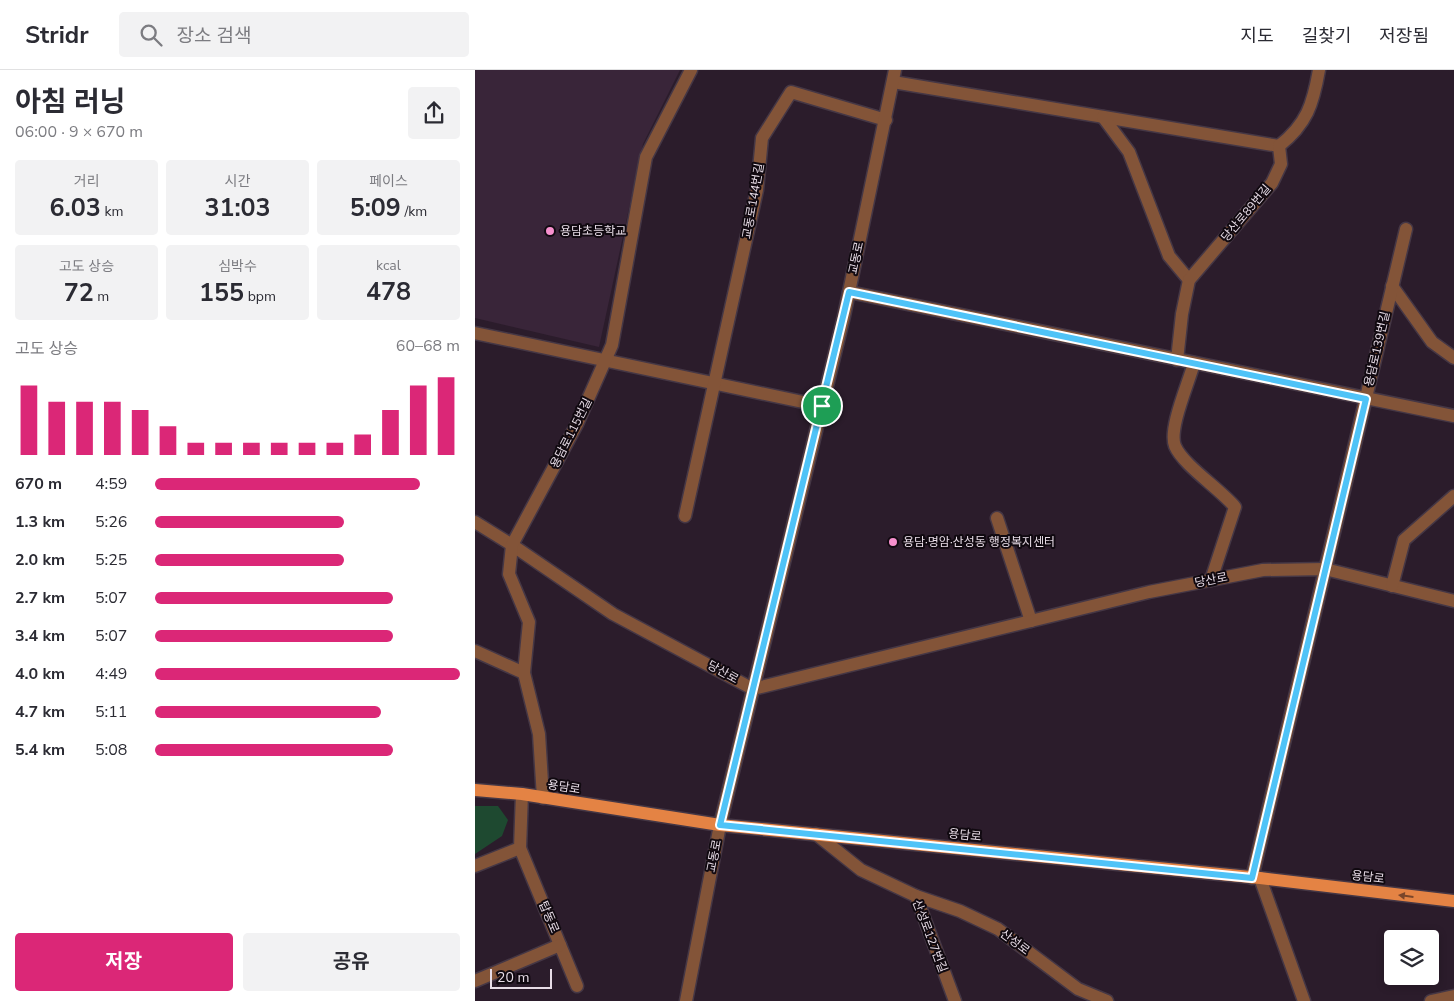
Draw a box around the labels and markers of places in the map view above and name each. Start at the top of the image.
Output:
place label: 용담초등학교 [560,223,626,239]
marker: 용담초등학교 [544,225,556,237]
pin [801,385,843,427]
place label: 용담·명암·산성동 행정복지센터 [903,534,1055,550]
marker: 용담·명암·산성동 행정복지센터 [887,536,899,548]

